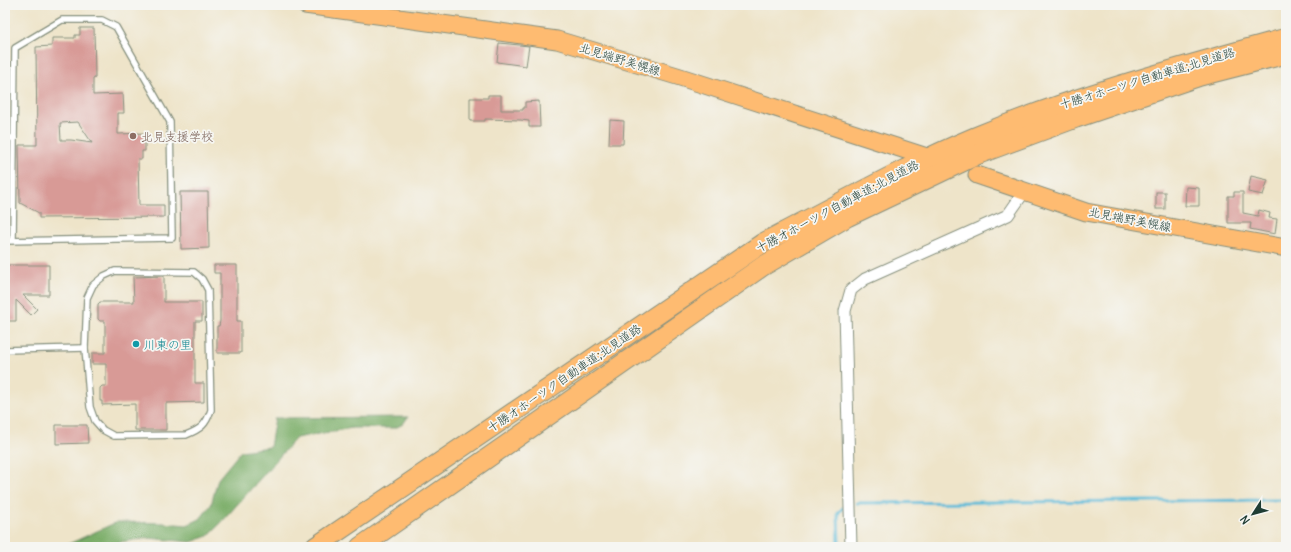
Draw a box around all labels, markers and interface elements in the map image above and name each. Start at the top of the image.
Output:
street label: 北見端野美幌線 [578,40,662,78]
street label: 十勝オホーツク自動車道;北見道路 [1057,44,1237,112]
place label: 北見支援学校 [141,129,213,144]
marker: 北見支援学校 [128,131,138,141]
street label: 十勝オホーツク自動車道;北見道路 [753,156,921,256]
street label: 北見端野美幌線 [1087,204,1173,234]
street label: 十勝オホーツク自動車道;北見道路 [484,321,644,435]
place label: 川東の里 [144,337,192,352]
marker: 川東の里 [131,339,141,349]
north arrow [1233,494,1273,534]
text: N [1237,513,1253,527]

